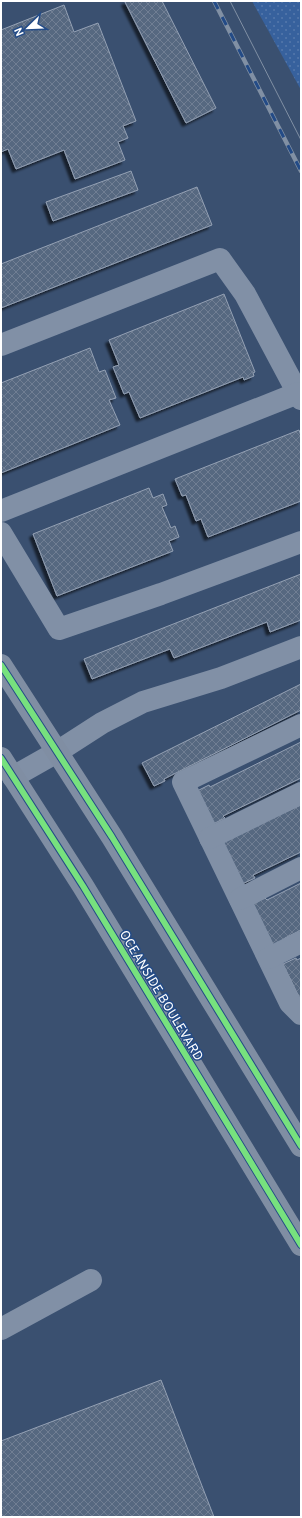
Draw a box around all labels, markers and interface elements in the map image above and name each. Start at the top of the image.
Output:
north arrow [8,8,48,48]
text: N [12,25,28,38]
street label: OCEANSIDE BOULEVARD [115,928,206,1064]

